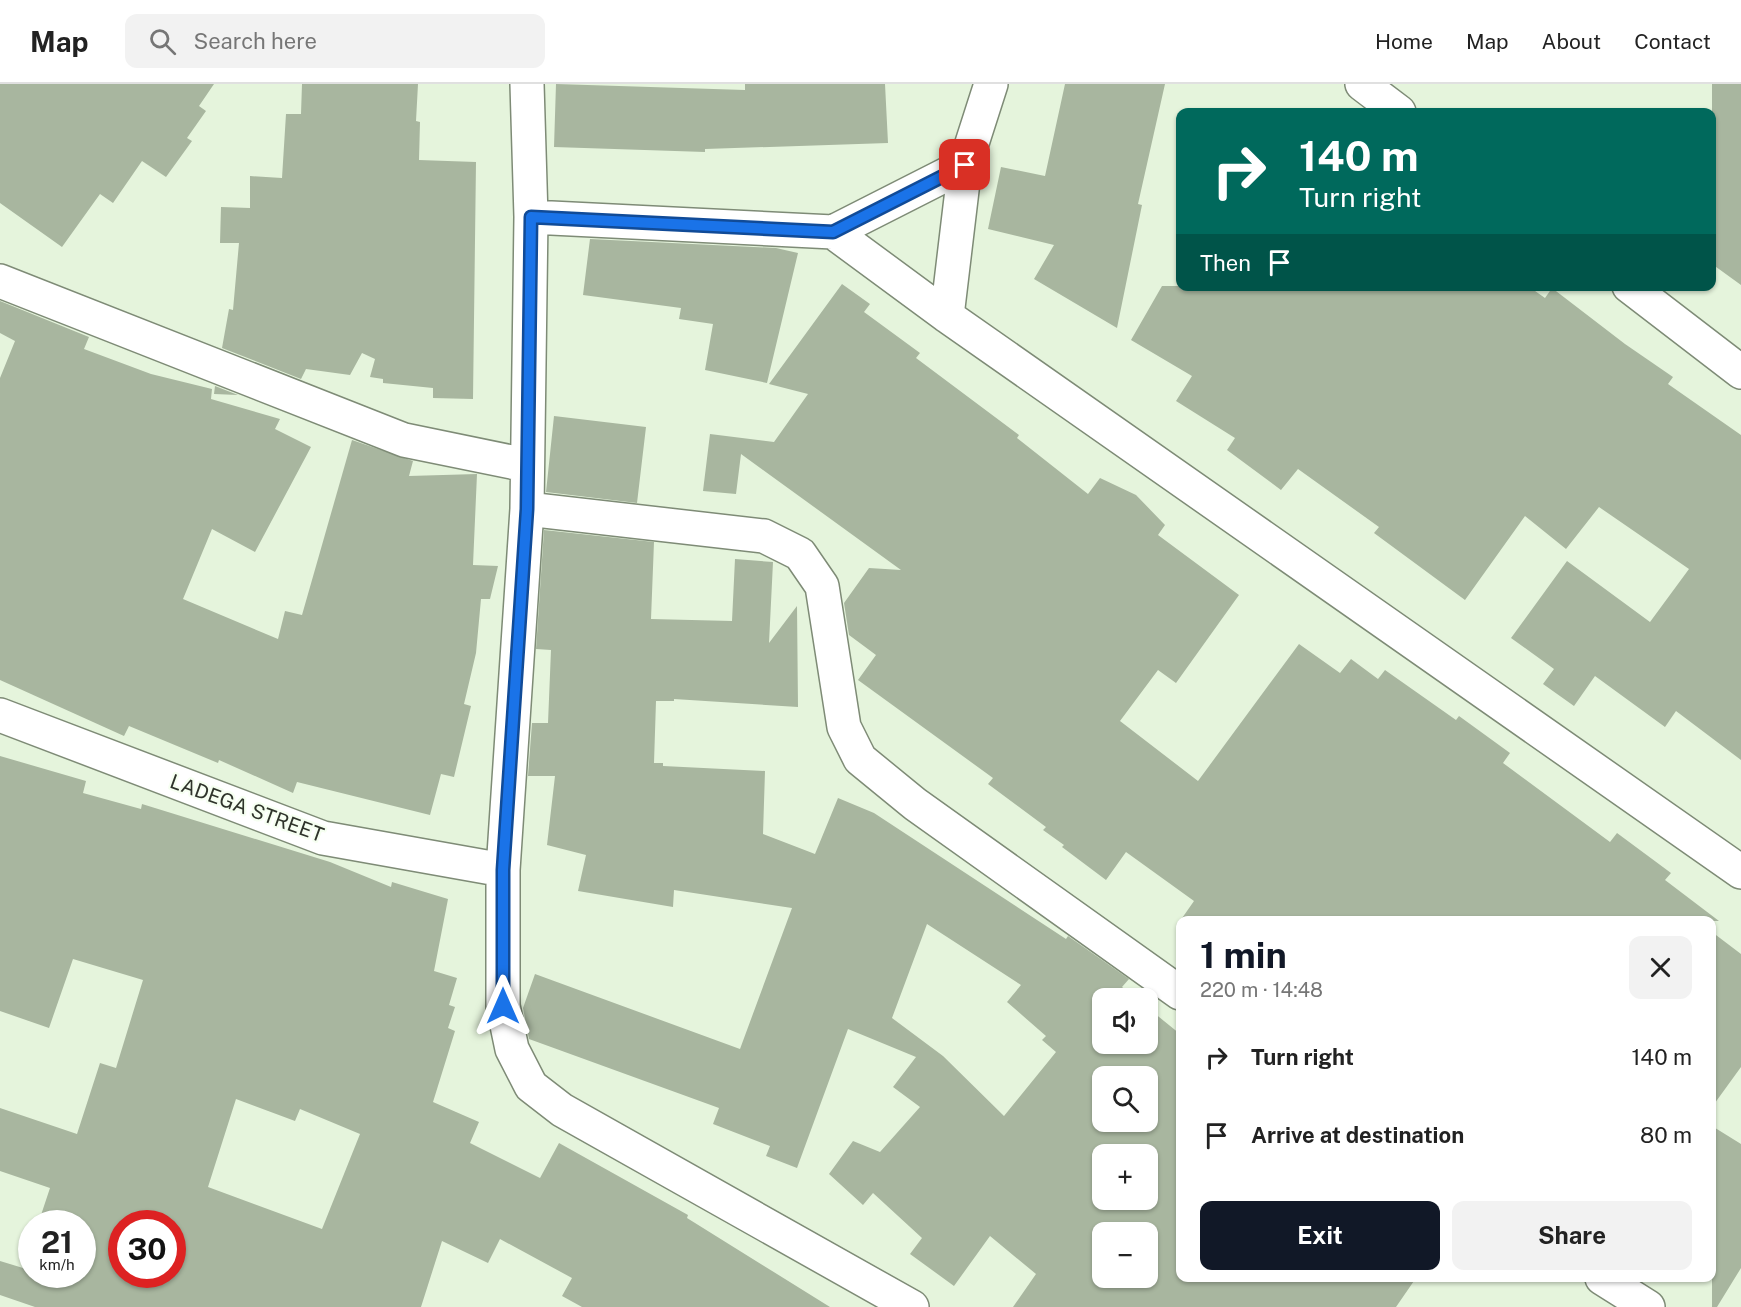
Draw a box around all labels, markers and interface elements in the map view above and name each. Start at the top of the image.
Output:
search box [125,14,545,68]
text: Map [30,25,89,58]
icon: search [146,25,179,58]
text: Search here [194,28,317,54]
text: Home [1375,29,1433,54]
text: Map [1466,29,1509,54]
text: About [1542,29,1601,54]
text: Contact [1634,29,1711,54]
text: 140 m [1299,131,1419,180]
icon: right [1200,132,1278,210]
pin [939,139,990,190]
icon: arrive [948,148,981,181]
text: Turn right [1299,181,1422,213]
icon: arrive [1263,246,1296,279]
text: Then [1200,250,1251,276]
street label: LADEGA STREET [167,769,327,847]
text: 1 min [1200,934,1287,976]
button: close [1629,936,1692,999]
position arrow [471,974,535,1038]
text: 220 m · 14:48 [1200,978,1323,1002]
map controls [1092,988,1158,1288]
button: sound [1092,988,1158,1054]
icon: right [1200,1041,1233,1074]
text: Turn right [1251,1044,1354,1070]
text: 140 m [1631,1044,1692,1070]
button: search [1092,1066,1158,1132]
icon: arrive [1200,1119,1233,1152]
text: Arrive at destination [1251,1122,1464,1148]
text: 80 m [1640,1122,1692,1148]
button: + [1092,1144,1158,1210]
button: Exit [1200,1201,1440,1270]
button: Share [1452,1201,1692,1270]
speed limit sign: 30 [108,1210,186,1288]
button: − [1092,1222,1158,1288]
text: 21 [41,1224,73,1260]
text: km/h [39,1256,75,1273]

